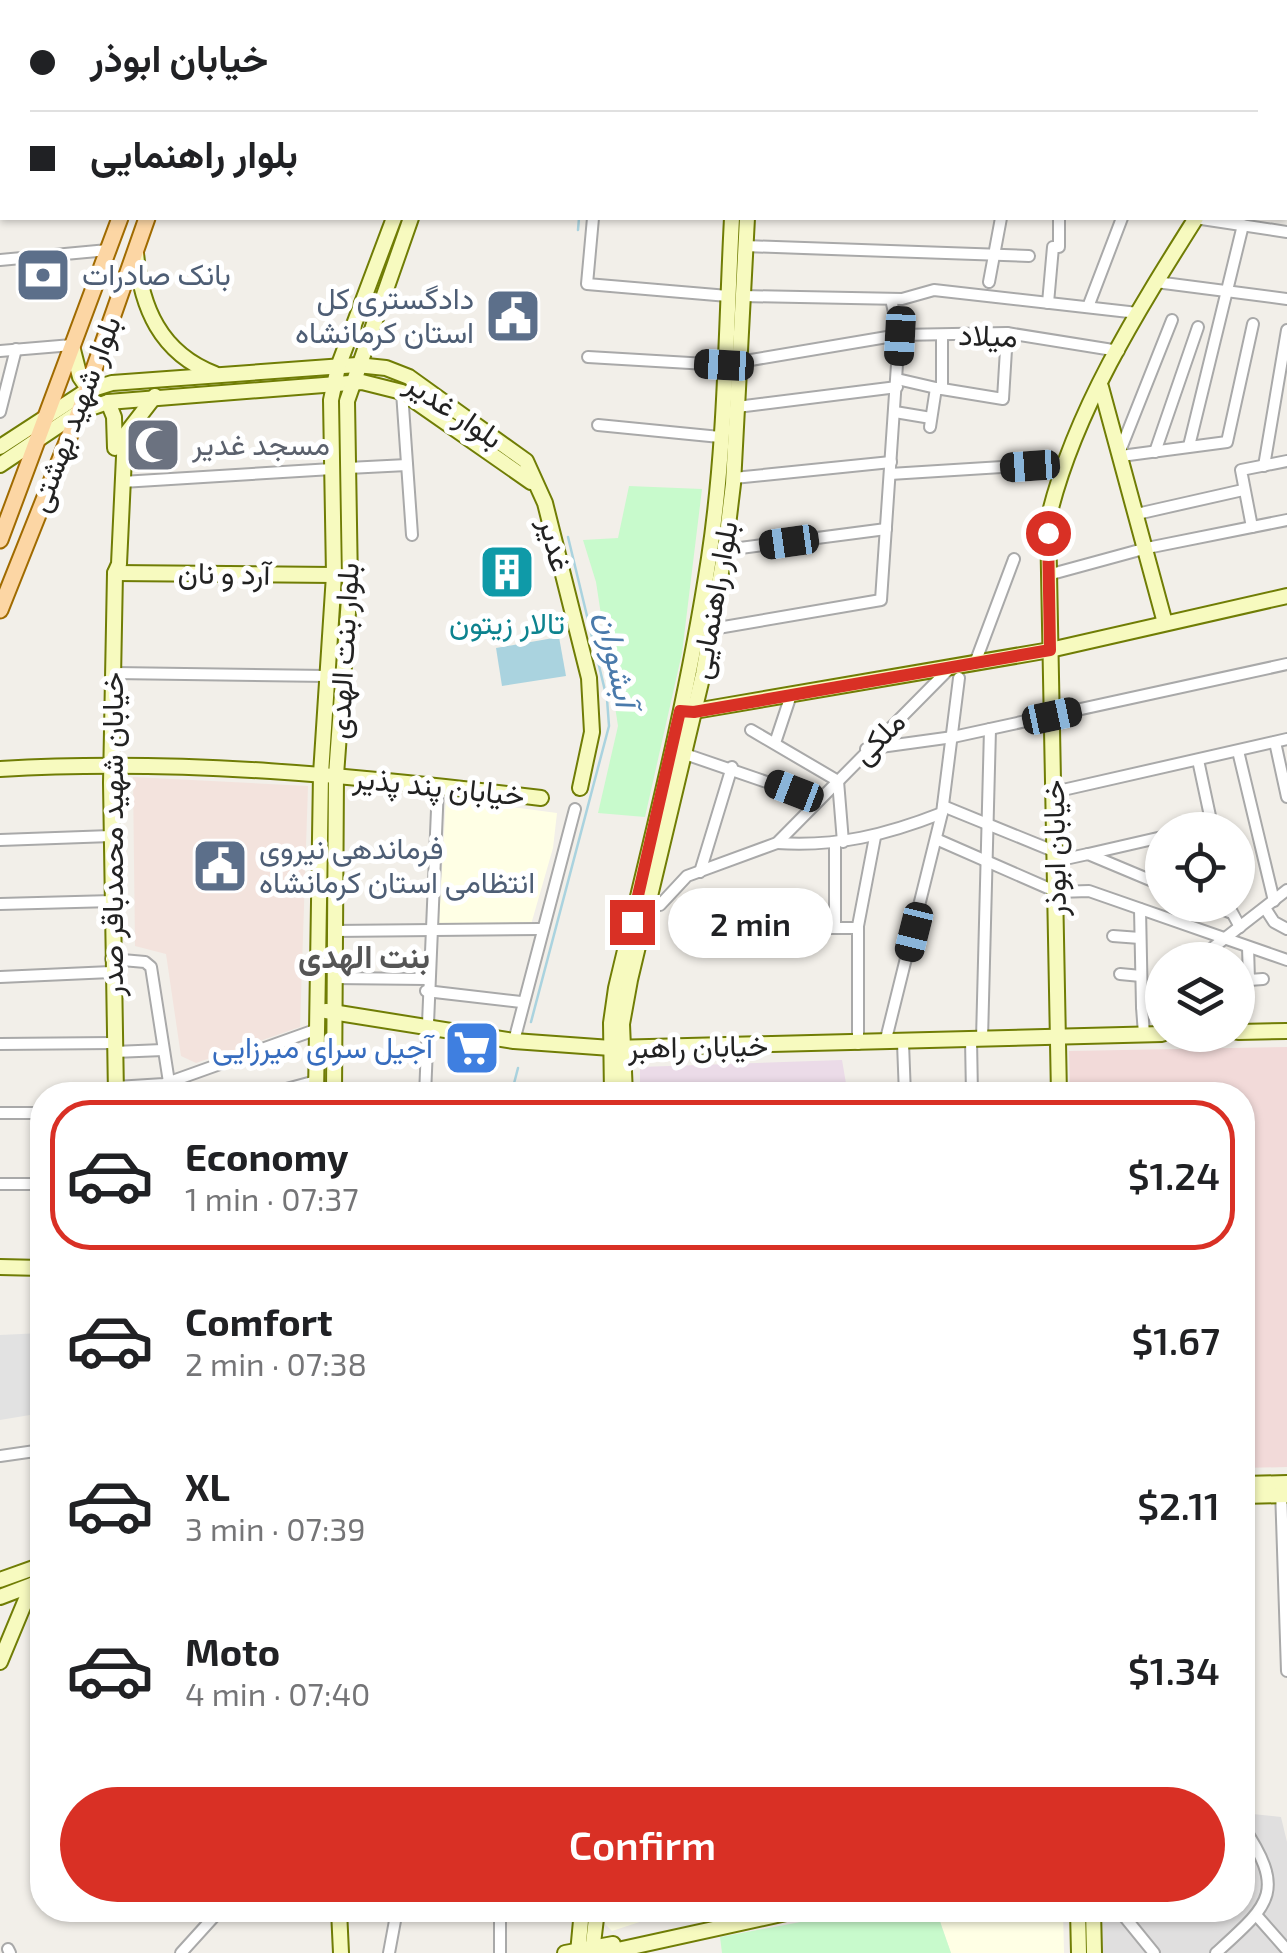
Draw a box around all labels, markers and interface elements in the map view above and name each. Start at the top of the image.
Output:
text: خیابان ابوذر [90,34,268,80]
text: بلوار راهنمایی [90,130,298,176]
bank icon: بانک صادرات [13,245,73,305]
place label: بانک صادرات [82,255,231,293]
place label: دادگستری کل استان کرمانشاه [295,279,474,351]
public building icon: دادگستری کل استان کرمانشاه [483,286,543,346]
car [883,305,917,367]
street label: بلوار شهید بهشتی [19,310,129,517]
street label: میلاد [958,315,1018,354]
car [693,348,755,382]
street label: بلوار غدیر [398,363,510,456]
mosque icon: مسجد غدیر [123,415,183,475]
place label: مسجد غدیر [191,425,330,463]
car [999,449,1061,483]
route start [1026,511,1071,556]
street label: غدیر [531,513,581,575]
street label: بلوار راهنمایی [680,518,746,682]
car [757,523,821,561]
building icon: تالار زیتون [477,542,537,602]
street label: آرد و نان [177,553,273,593]
street label: بلوار بنت الهدی [319,562,367,740]
place label: تالار زیتون [449,604,565,642]
water label: آبشوران [587,608,649,718]
street label: خیابان شهید محمدباقر صدر [93,672,131,997]
car [1020,695,1084,737]
street label: ملکی [844,703,913,772]
street label: خیابان پند پذیر [350,758,527,816]
car [761,766,827,816]
street label: خیابان ابوذر [1034,780,1074,917]
map controls [1145,812,1255,1052]
button: locate [1145,812,1255,922]
place label: فرماندهی نیروی انتظامی استان کرمانشاه [259,829,535,901]
public building icon: فرماندهی نیروی انتظامی استان کرمانشاه [190,836,250,896]
callout: 2 min [667,887,832,957]
car [892,899,936,965]
route end [610,900,655,945]
text: 2 min [710,904,791,942]
district label: بنت الهدی [298,936,430,977]
button: layers [1145,942,1255,1052]
supermarket icon: آجیل سرای میرزایی [442,1018,502,1078]
street label: خیابان راهبر [626,1026,769,1066]
place label: آجیل سرای میرزایی [212,1028,435,1066]
icon: car [65,1130,155,1220]
text: Economy [185,1133,349,1179]
text: $1.24 [1128,1152,1220,1198]
text: 1 min · 07:37 [185,1179,359,1217]
icon: car [65,1295,155,1385]
text: Comfort [185,1298,333,1344]
text: $1.67 [1131,1317,1220,1363]
text: 2 min · 07:38 [185,1344,367,1382]
icon: car [65,1460,155,1550]
text: XL [185,1463,230,1509]
text: $2.11 [1137,1482,1220,1528]
text: 3 min · 07:39 [185,1509,366,1547]
icon: car [65,1625,155,1715]
text: Moto [185,1628,280,1674]
text: $1.34 [1128,1647,1220,1693]
text: 4 min · 07:40 [185,1674,370,1712]
button: Confirm [60,1787,1225,1902]

